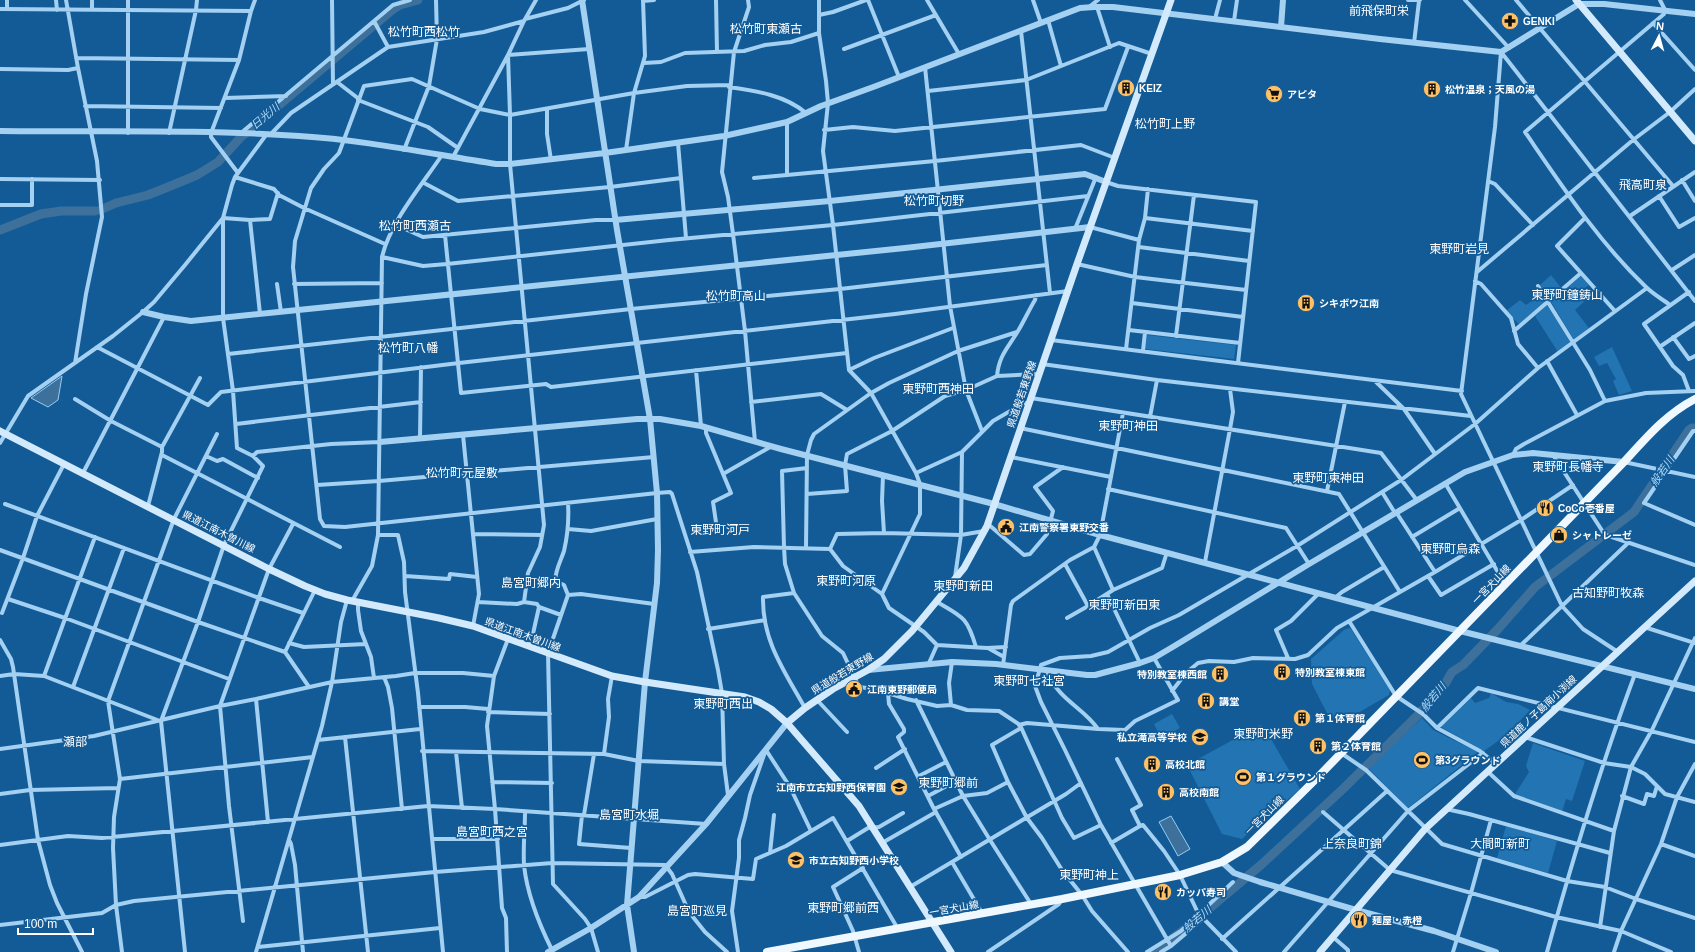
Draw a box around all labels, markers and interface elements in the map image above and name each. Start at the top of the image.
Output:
district label: 前飛保町栄 [1349,4,1409,18]
pharmacy icon: GENKI [1500,11,1520,31]
place label: GENKI [1523,16,1555,27]
north arrow [1639,16,1679,56]
text: N [1655,20,1665,32]
district label: 松竹町東瀬古 [730,22,802,36]
district label: 松竹町西松竹 [388,25,460,39]
building icon: KEIZ [1116,78,1136,98]
building icon: 松竹温泉；天風の湯 [1422,79,1442,99]
place label: KEIZ [1139,83,1162,94]
supermarket icon: アピタ [1264,84,1284,104]
place label: 松竹温泉；天風の湯 [1445,84,1535,95]
place label: アピタ [1287,89,1317,100]
water label: 日光川 [249,100,282,131]
district label: 松竹町上野 [1135,117,1195,131]
district label: 飛高町泉 [1619,178,1667,192]
district label: 松竹町切野 [904,194,964,208]
district label: 松竹町西瀬古 [379,219,451,233]
district label: 東野町岩見 [1429,242,1489,256]
district label: 東野町鐘鋳山 [1531,288,1603,302]
district label: 松竹町高山 [706,289,766,303]
building icon: シキボウ江南 [1296,293,1316,313]
place label: シキボウ江南 [1319,298,1379,309]
district label: 松竹町八幡 [378,341,438,355]
street label: 県道般若東野線 [1005,359,1038,429]
district label: 東野町西神田 [902,382,974,396]
district label: 東野町神田 [1098,419,1158,433]
water label: 般若川 [1648,453,1677,488]
district label: 東野町長幡寺 [1532,460,1604,474]
district label: 松竹町元屋敷 [426,466,498,480]
district label: 東野町東神田 [1292,471,1364,485]
restaurant icon: CoCo壱番屋 [1535,498,1555,518]
place label: CoCo壱番屋 [1558,503,1615,514]
street label: 県道江南木曽川線 [181,508,257,555]
public building icon: 江南警察署東野交番 [996,517,1016,537]
place label: 江南警察署東野交番 [1019,522,1109,533]
district label: 東野町河戸 [690,523,750,537]
shop icon: シャトレーゼ [1549,525,1569,545]
place label: シャトレーゼ [1572,530,1632,541]
district label: 東野町烏森 [1420,542,1480,556]
street label: 一宮犬山線 [1470,563,1513,606]
district label: 東野町河原 [816,574,876,588]
district label: 島宮町郷内 [501,576,561,590]
district label: 東野町新田 [933,579,993,593]
district label: 古知野町牧森 [1572,586,1644,600]
district label: 東野町新田東 [1088,598,1160,612]
street label: 県道江南木曽川線 [483,616,562,653]
street label: 県道般若東野線 [809,651,875,696]
building icon: 特別教室棟東館 [1272,662,1292,682]
building icon: 特別教室棟西館 [1210,664,1230,684]
place label: 特別教室棟東館 [1295,667,1365,678]
place label: 特別教室棟西館 [1137,669,1207,680]
street label: 県道鹿ノ子島南小渕線 [1498,673,1579,749]
district label: 東野町七社宮 [993,674,1065,688]
public building icon: 江南東野郵便局 [844,679,864,699]
water label: 般若川 [1418,680,1449,713]
place label: 江南東野郵便局 [867,684,937,695]
building icon: 講堂 [1196,691,1216,711]
place label: 講堂 [1219,696,1239,707]
district label: 東野町西出 [693,697,753,711]
building icon: 第１体育館 [1292,708,1312,728]
place label: 第１体育館 [1315,713,1365,724]
school or university icon: 私立滝高等学校 [1190,727,1210,747]
district label: 東野町米野 [1233,727,1293,741]
place label: 私立滝高等学校 [1117,732,1187,743]
district label: 瀬部 [63,735,87,749]
building icon: 第２体育館 [1308,736,1328,756]
place label: 第２体育館 [1331,741,1381,752]
sports icon: 第3グラウンド [1412,750,1432,770]
building icon: 高校北館 [1142,754,1162,774]
place label: 第3グラウンド [1435,755,1501,766]
place label: 高校北館 [1165,759,1205,770]
sports icon: 第１グラウンド [1233,767,1253,787]
place label: 第１グラウンド [1256,772,1326,783]
district label: 東野町郷前 [918,776,978,790]
school or university icon: 江南市立古知野西保育園 [889,777,909,797]
place label: 江南市立古知野西保育園 [776,782,886,793]
building icon: 高校南館 [1156,782,1176,802]
place label: 高校南館 [1179,787,1219,798]
street label: 一宮犬山線 [1243,794,1286,837]
district label: 島宮町水堀 [599,808,659,822]
district label: 島宮町西之宮 [456,825,528,839]
district label: 上奈良町錦 [1322,837,1382,851]
district label: 大間町新町 [1470,837,1530,851]
school or university icon: 市立古知野西小学校 [786,850,806,870]
place label: 市立古知野西小学校 [809,855,899,866]
district label: 東野町神上 [1059,868,1119,882]
restaurant icon: カッパ寿司 [1153,882,1173,902]
place label: カッパ寿司 [1176,887,1226,898]
street label: 一宮犬山線 [929,899,980,918]
district label: 東野町郷前西 [807,901,879,915]
water label: 般若川 [1181,903,1214,934]
district label: 島宮町巡見 [667,904,727,918]
scale bar [18,910,93,936]
restaurant icon: 麺屋・赤橙 [1349,910,1369,930]
place label: 麺屋・赤橙 [1372,915,1422,926]
text: 100 m [24,917,57,931]

